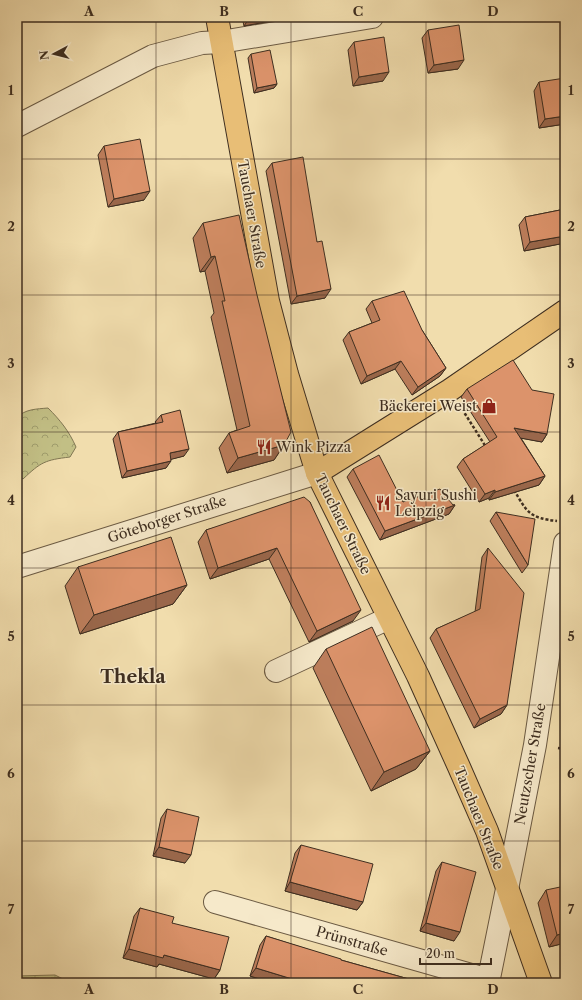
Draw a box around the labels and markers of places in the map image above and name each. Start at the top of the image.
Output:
place label: Bäckerei Weist [379,397,477,415]
shop icon: Bäckerei Weist [480,397,498,415]
restaurant icon: Wink Pizza [255,438,273,456]
place label: Wink Pizza [275,438,352,456]
place label: Sayuri Sushi Leipzig [395,486,477,520]
restaurant icon: Sayuri Sushi Leipzig [374,494,392,512]

